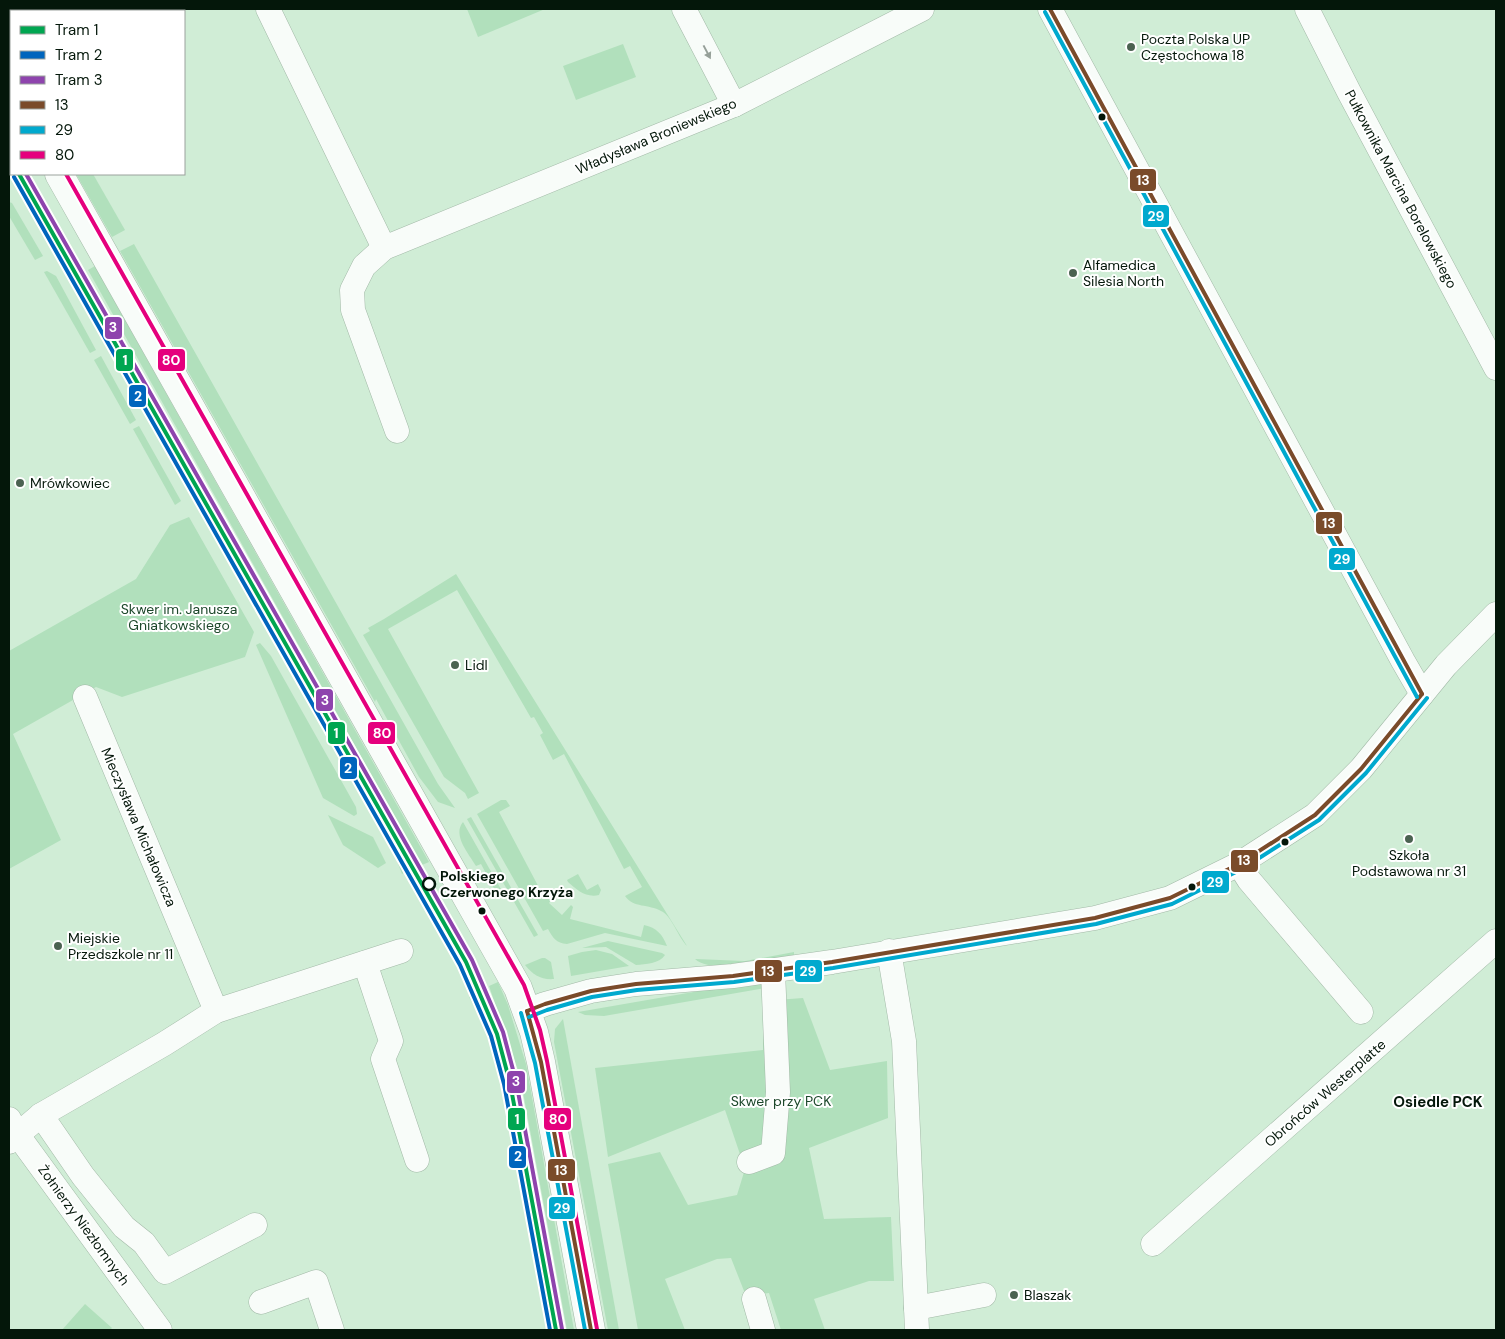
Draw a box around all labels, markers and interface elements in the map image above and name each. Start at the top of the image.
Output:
legend [10,10,185,175]
text: Tram 1 [55,20,98,40]
place label: Poczta Polska UP Częstochowa 18 [1141,30,1250,64]
marker: Poczta Polska UP Częstochowa 18 [1125,41,1137,53]
text: Tram 2 [55,45,102,65]
one-way arrow [702,45,711,59]
text: Tram 3 [55,70,103,90]
street label: Pułkownika Marcina Borelowskiego [1341,87,1461,291]
street label: Władysława Broniewskiego [573,94,739,178]
text: 13 [55,95,69,115]
unlabelled marker [1097,112,1107,122]
text: 29 [55,120,73,140]
text: 80 [55,145,74,165]
line badge: 13 [1129,168,1157,192]
text: 13 [1136,171,1150,189]
line badge: 29 [1142,204,1170,228]
text: 29 [1148,207,1165,225]
place label: Alfamedica Silesia North [1083,256,1164,290]
marker: Alfamedica Silesia North [1067,267,1079,279]
line badge: 3 [104,316,123,340]
text: 3 [109,318,117,336]
line badge: 1 [115,348,134,372]
line badge: 80 [157,348,186,372]
text: 1 [122,351,128,369]
text: 80 [162,351,181,369]
line badge: 2 [128,384,147,408]
text: 2 [134,387,142,405]
place label: Mrówkowiec [30,474,110,492]
marker: Mrówkowiec [14,477,26,489]
line badge: 13 [1315,511,1343,535]
text: 13 [1322,514,1336,532]
line badge: 29 [1328,547,1356,571]
text: 29 [1334,550,1351,568]
park label: Skwer im. Janusza Gniatkowskiego [121,600,237,634]
place label: Lidl [465,656,488,674]
marker: Lidl [449,659,461,671]
line badge: 3 [315,688,334,712]
text: 3 [321,691,329,709]
line badge: 1 [327,721,346,745]
line badge: 80 [367,721,396,745]
text: 1 [333,724,339,742]
text: 80 [373,724,392,742]
street label: Mieczysława Michałowicza [97,745,181,909]
line badge: 2 [339,756,358,780]
text: 2 [344,759,352,777]
marker: Szkoła Podstawowa nr 31 [1403,833,1415,845]
unlabelled marker [1280,837,1290,847]
place label: Szkoła Podstawowa nr 31 [1352,846,1466,880]
line badge: 13 [1230,849,1259,873]
text: 13 [1237,851,1251,869]
place label: Polskiego Czerwonego Krzyża [440,867,573,901]
line badge: 29 [1201,870,1230,894]
text: 29 [1207,873,1224,891]
marker: Polskiego Czerwonego Krzyża [422,877,436,891]
unlabelled marker [1187,882,1197,892]
unlabelled marker [477,906,487,916]
place label: Miejskie Przedszkole nr 11 [68,929,173,963]
marker: Miejskie Przedszkole nr 11 [52,940,64,952]
line badge: 13 [754,959,783,983]
line badge: 29 [794,959,823,983]
text: 13 [761,962,775,980]
text: 29 [800,962,817,980]
street label: Obrońców Westerplatte [1260,1035,1390,1151]
line badge: 3 [506,1070,526,1094]
text: 3 [512,1072,520,1090]
park label: Skwer przy PCK [731,1092,831,1110]
district label: Osiedle PCK [1393,1092,1483,1112]
line badge: 1 [507,1107,526,1131]
line badge: 80 [543,1107,572,1131]
text: 1 [514,1110,520,1128]
text: 80 [549,1110,568,1128]
line badge: 2 [508,1145,527,1169]
text: 2 [514,1147,522,1165]
line badge: 13 [547,1158,576,1182]
street label: Żołnierzy Niezłomnych [34,1161,134,1289]
text: 13 [554,1161,568,1179]
line badge: 29 [548,1196,576,1220]
text: 29 [554,1199,571,1217]
place label: Blaszak [1024,1286,1071,1304]
marker: Blaszak [1008,1289,1020,1301]

